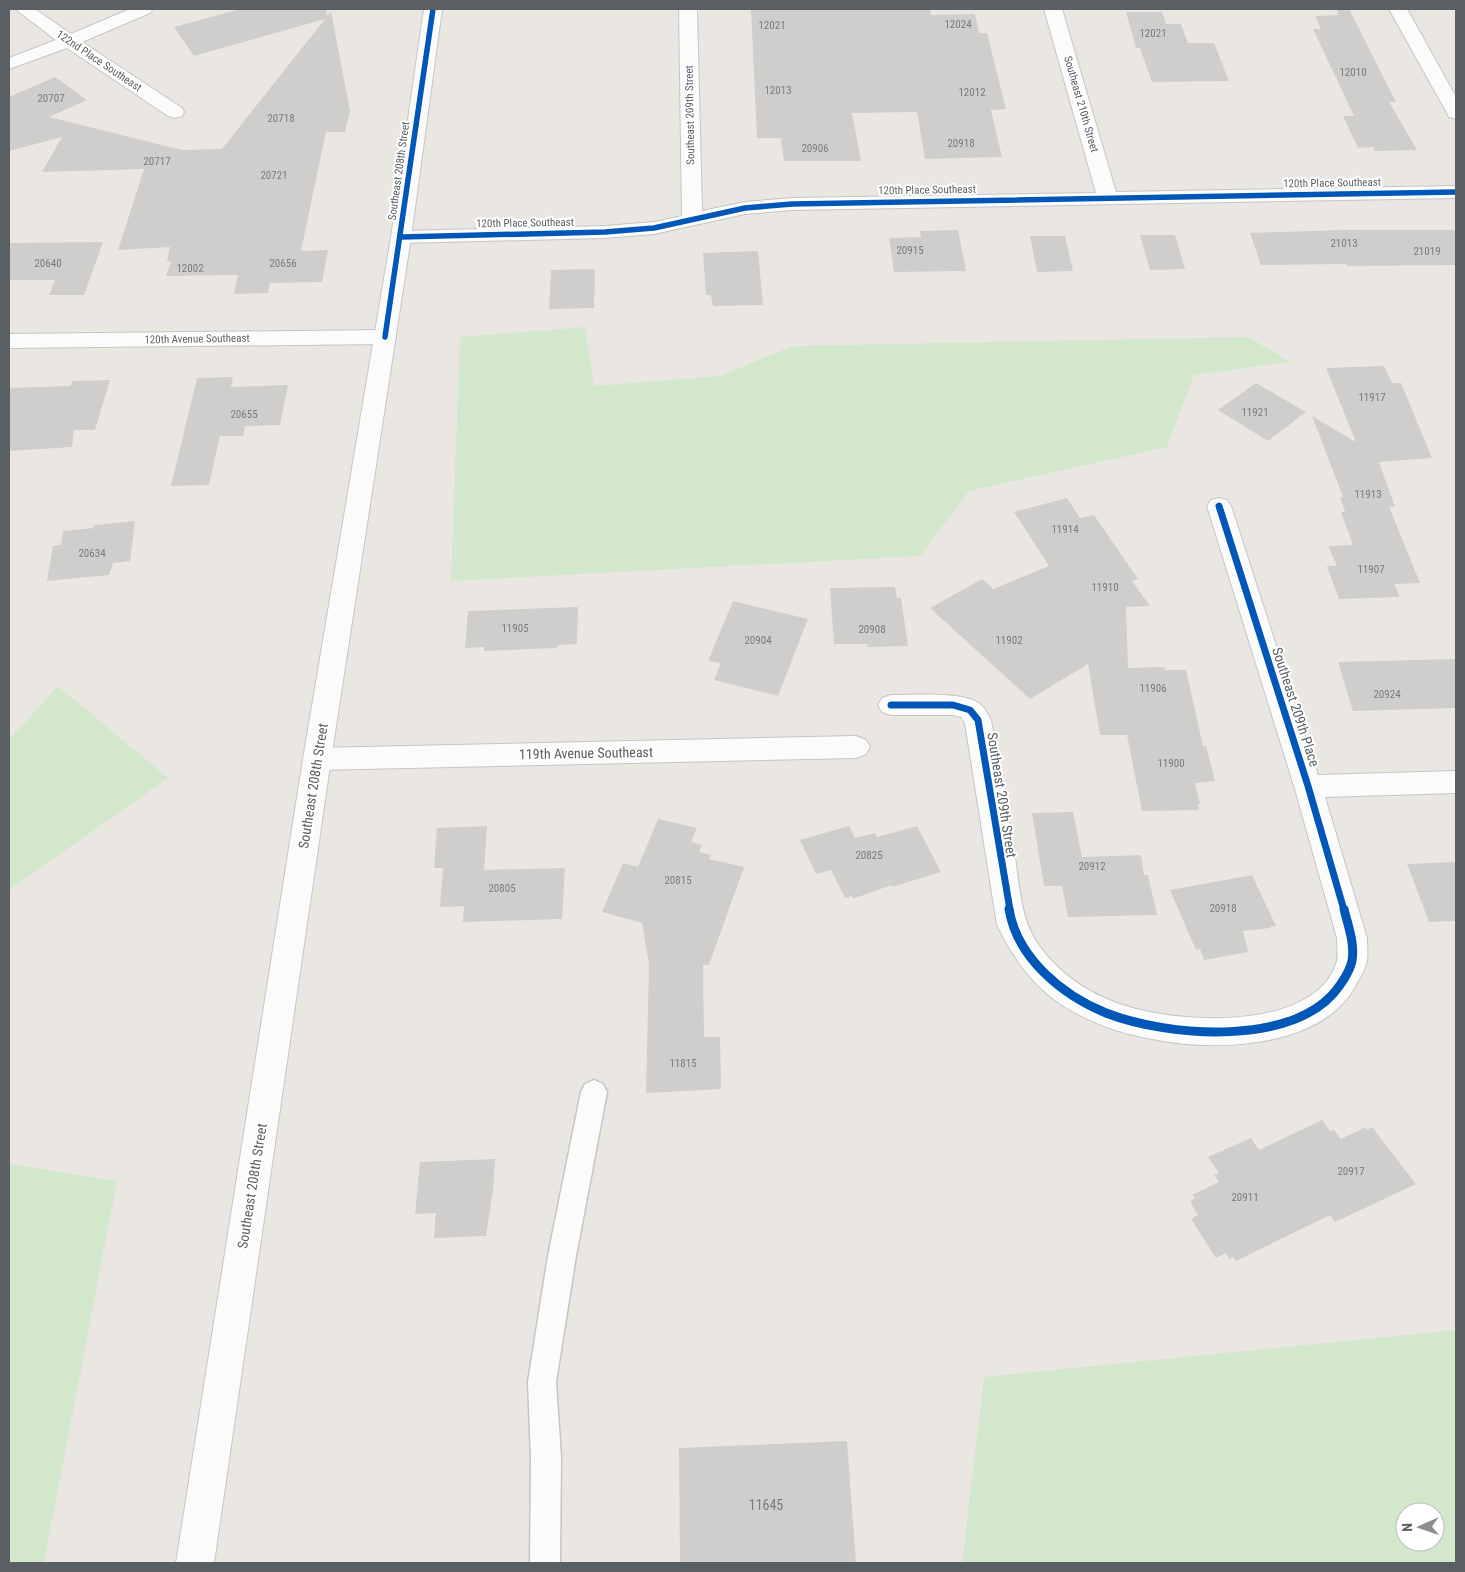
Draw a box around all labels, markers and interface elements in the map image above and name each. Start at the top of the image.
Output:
house number: 12024 [944,18,972,31]
house number: 12021 [758,19,786,32]
house number: 12021 [1139,27,1167,40]
street label: 122nd Place Southeast [54,28,144,94]
street label: Southeast 210th Street [1061,54,1101,154]
street label: Southeast 209th Street [683,65,697,165]
house number: 12010 [1339,66,1367,79]
house number: 12013 [764,84,792,97]
house number: 12012 [958,86,986,99]
house number: 20707 [37,92,65,105]
house number: 20718 [267,112,295,125]
street label: Southeast 208th Street [386,121,412,221]
house number: 20918 [947,137,975,150]
house number: 20906 [801,142,829,155]
house number: 20717 [143,155,171,168]
house number: 20721 [260,169,288,182]
street label: 120th Place Southeast [1283,176,1381,190]
street label: 120th Place Southeast [878,183,976,197]
street label: 120th Place Southeast [476,216,574,230]
house number: 21013 [1330,237,1358,250]
house number: 20915 [896,244,924,257]
house number: 21019 [1413,245,1441,258]
house number: 20640 [34,257,62,270]
house number: 20656 [269,257,297,270]
house number: 12002 [176,262,204,275]
street label: 120th Avenue Southeast [144,332,250,346]
house number: 11917 [1358,391,1386,404]
house number: 11921 [1241,406,1269,419]
house number: 20655 [230,408,258,421]
house number: 11913 [1354,488,1382,501]
house number: 11914 [1051,523,1079,536]
house number: 20634 [78,547,106,560]
house number: 11907 [1357,563,1385,576]
house number: 11910 [1091,581,1119,594]
house number: 11905 [501,622,529,635]
house number: 20908 [858,623,886,636]
house number: 20904 [744,634,772,647]
house number: 11902 [995,634,1023,647]
street label: Southeast 209th Place [1269,645,1323,769]
house number: 11906 [1139,682,1167,695]
house number: 20924 [1373,688,1401,701]
street label: Southeast 208th Street [295,722,331,850]
street label: Southeast 209th Street [984,731,1020,859]
street label: 119th Avenue Southeast [519,744,653,762]
house number: 11900 [1157,757,1185,770]
house number: 20825 [855,849,883,862]
house number: 20912 [1078,860,1106,873]
house number: 20815 [664,874,692,887]
house number: 20805 [488,882,516,895]
house number: 20918 [1209,902,1237,915]
house number: 11815 [669,1057,697,1070]
street label: Southeast 208th Street [234,1122,270,1250]
house number: 20917 [1337,1165,1365,1178]
house number: 20911 [1231,1191,1259,1204]
house number: 11645 [749,1497,783,1513]
north arrow [1395,1502,1445,1552]
text: N [1399,1523,1415,1532]

